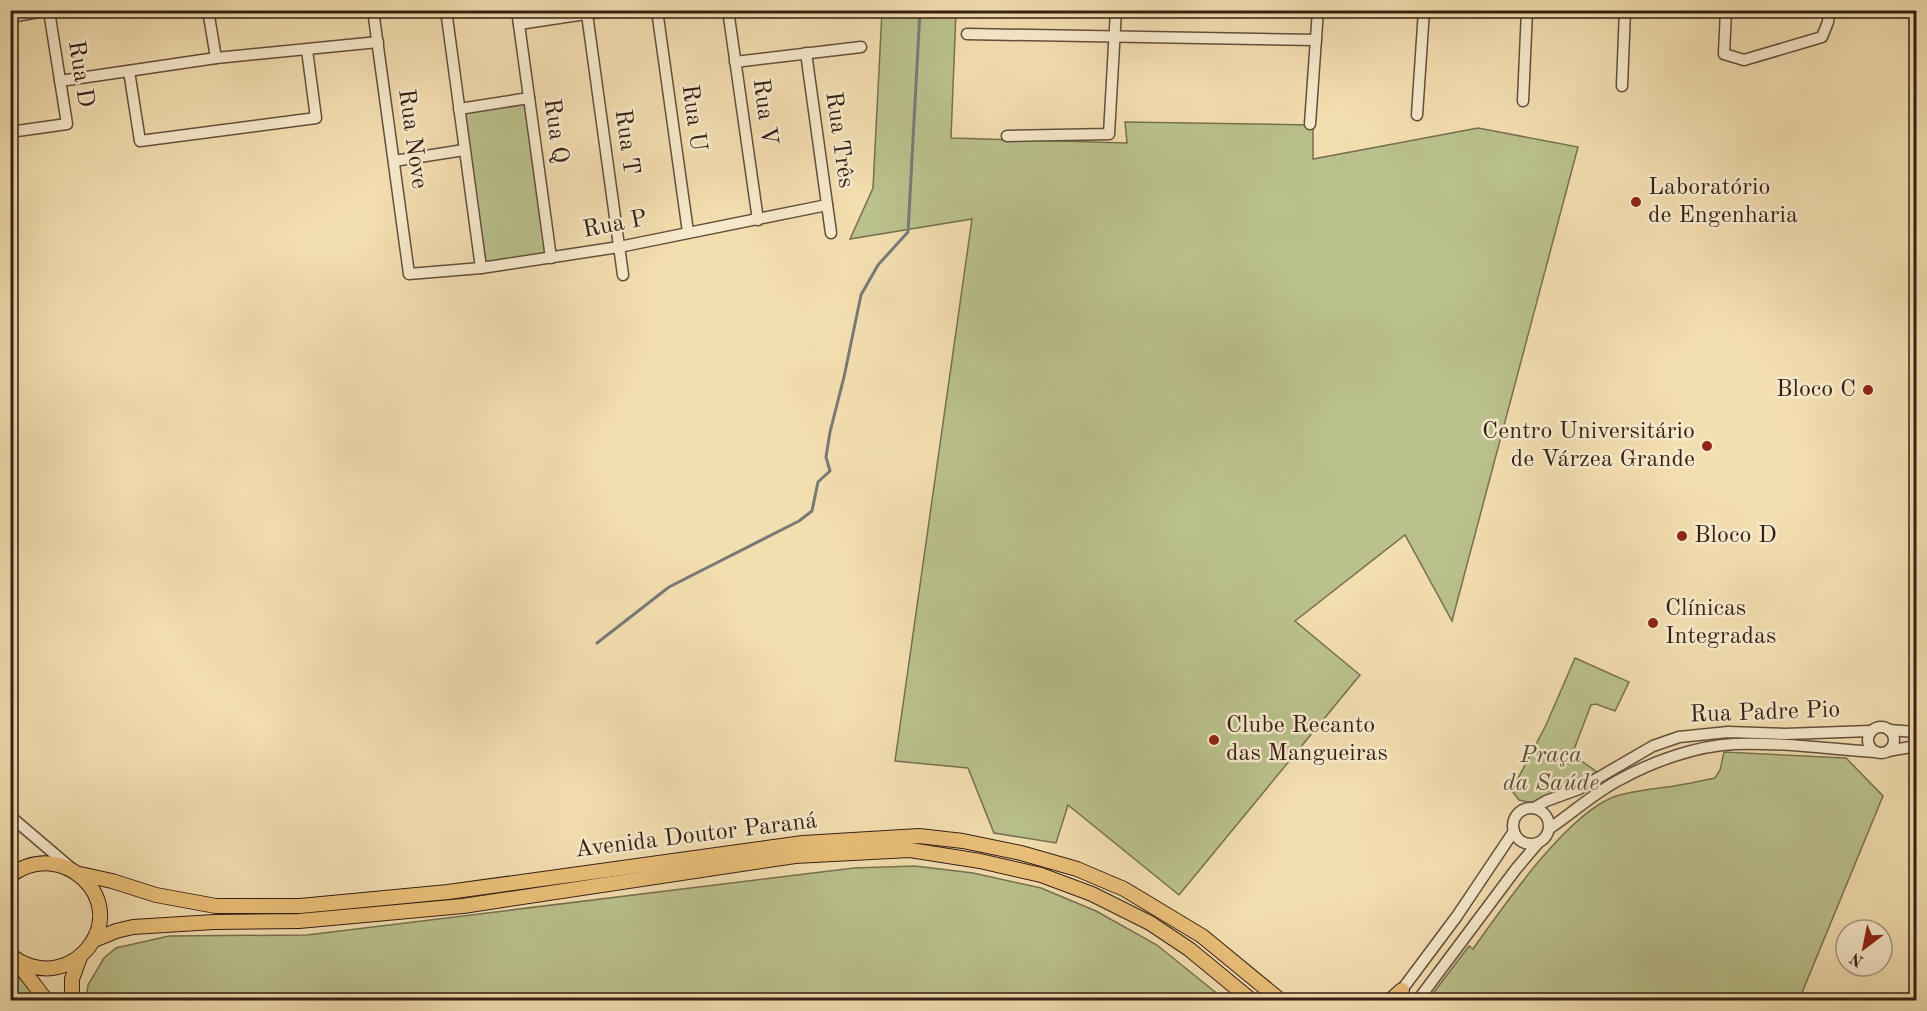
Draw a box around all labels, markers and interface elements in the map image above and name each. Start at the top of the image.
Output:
street label: Rua D [63,39,97,109]
street label: Rua V [747,77,781,147]
street label: Rua U [676,83,710,153]
street label: Rua Nove [393,88,431,190]
street label: Rua Três [820,90,858,190]
street label: Rua Q [539,97,571,165]
street label: Rua T [610,108,642,176]
place label: Laboratório de Engenharia [1648,176,1798,228]
marker: Laboratório de Engenharia [1629,195,1643,209]
street label: Rua P [581,207,649,243]
place label: Bloco C [1776,378,1856,402]
marker: Bloco C [1861,383,1875,397]
place label: Centro Universitário de Várzea Grande [1482,420,1695,472]
marker: Centro Universitário de Várzea Grande [1700,439,1714,453]
place label: Bloco D [1694,524,1777,548]
marker: Bloco D [1675,529,1689,543]
place label: Clínicas Integradas [1665,597,1776,649]
marker: Clínicas Integradas [1646,616,1660,630]
street label: Rua Padre Pio [1689,698,1841,728]
place label: Clube Recanto das Mangueiras [1226,714,1388,766]
marker: Clube Recanto das Mangueiras [1207,733,1221,747]
park label: Praça da Saúde [1503,744,1599,796]
street label: Avenida Doutor Paraná [574,809,819,863]
north arrow [1834,918,1894,978]
text: N [1847,949,1867,969]

